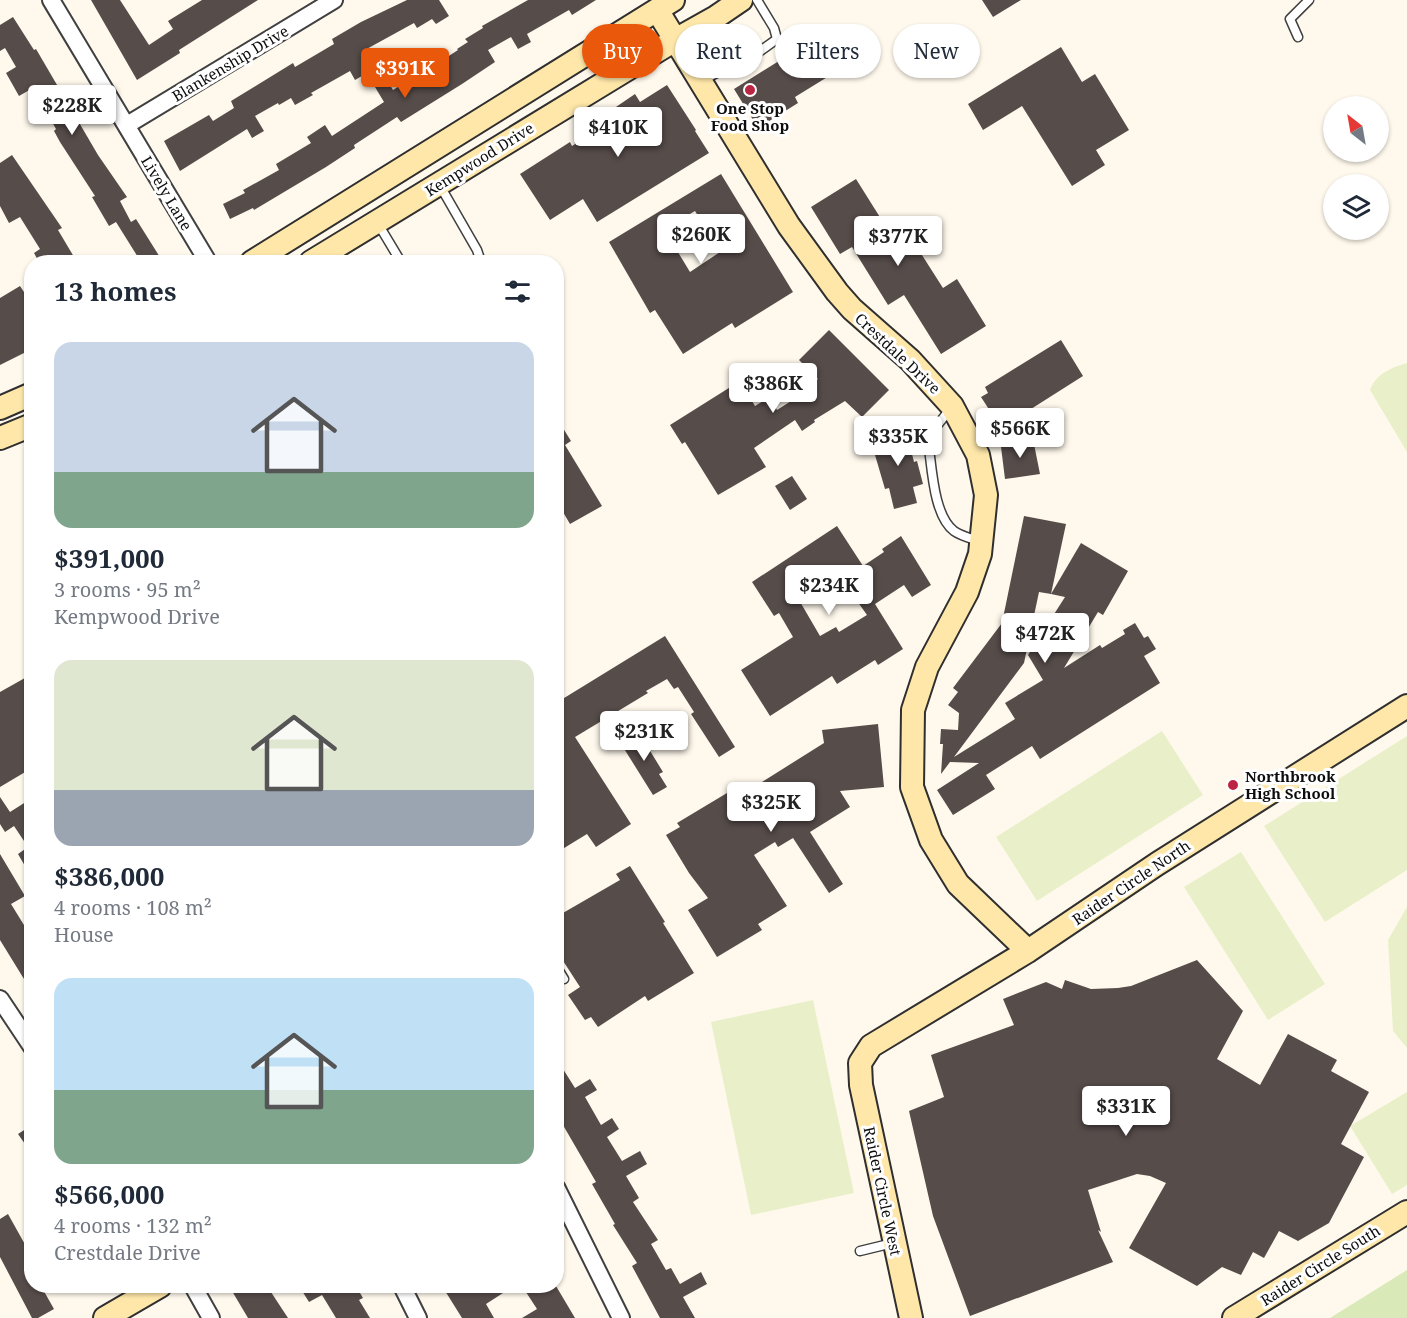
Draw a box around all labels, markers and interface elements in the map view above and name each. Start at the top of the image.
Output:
street label: Blankenship Drive [168,20,292,106]
chip: Buy [582,24,663,78]
chip: Rent [675,24,763,78]
chip: Filters [775,24,881,78]
chip: New [893,24,980,78]
pin: $391K [363,48,447,99]
text: $391K [375,54,435,81]
marker: One Stop Food Shop [743,83,757,97]
pin: $228K [30,85,114,136]
text: $228K [42,91,102,118]
north arrow [1323,96,1389,162]
map controls [1323,96,1389,240]
place label: One Stop Food Shop [711,98,789,135]
pin: $410K [576,107,660,158]
text: $410K [588,113,648,140]
street label: Kempwood Drive [421,118,537,200]
street label: Lively Lane [137,152,197,234]
button: layers [1323,174,1389,240]
pin: $260K [659,214,743,265]
pin: $377K [856,216,940,267]
text: $260K [671,220,731,247]
text: $377K [868,222,928,249]
text: 13 homes [54,273,176,309]
icon: filters [501,275,534,308]
street label: Crestdale Drive [851,308,945,398]
pin: $386K [731,363,815,414]
text: $386K [743,369,803,396]
icon: home [240,381,348,489]
pin: $566K [978,408,1062,459]
text: $566K [990,414,1050,441]
pin: $335K [856,416,940,467]
text: $335K [868,422,928,449]
text: $391,000 [54,540,164,576]
pin: $234K [787,565,871,616]
text: $234K [799,571,859,598]
text: 3 rooms · 95 m² [54,576,201,603]
text: Kempwood Drive [54,603,220,630]
pin: $472K [1003,613,1087,664]
text: $472K [1015,619,1075,646]
icon: home [240,699,348,807]
pin: $231K [602,711,686,762]
text: $231K [614,717,674,744]
place label: Northbrook High School [1245,766,1336,803]
marker: Northbrook High School [1226,778,1240,792]
pin: $325K [729,782,813,833]
text: $325K [741,788,801,815]
street label: Raider Circle North [1068,835,1194,929]
text: $386,000 [54,858,164,894]
text: 4 rooms · 108 m² [54,894,212,921]
text: House [54,921,114,948]
icon: home [240,1017,348,1125]
pin: $331K [1084,1086,1168,1137]
text: $331K [1096,1092,1156,1119]
street label: Raider Circle West [860,1125,906,1257]
text: $566,000 [54,1176,164,1212]
text: 4 rooms · 132 m² [54,1212,212,1239]
street label: Raider Circle South [1256,1220,1384,1310]
text: Crestdale Drive [54,1239,201,1266]

